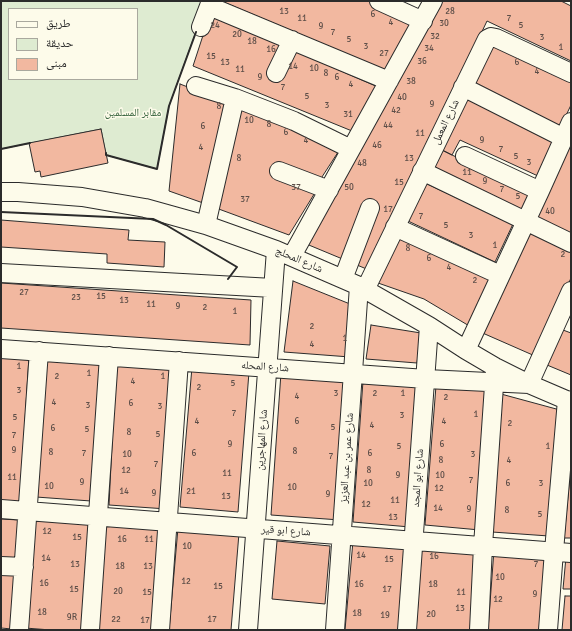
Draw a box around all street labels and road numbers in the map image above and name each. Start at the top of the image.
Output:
street label: شارع المعمل [429,97,463,147]
street label: شارع المحلج [273,244,325,276]
street label: شارع المحله [241,359,289,375]
street label: شارع المهاجرين [253,409,271,471]
street label: شارع عمر بن عبد العزيز [337,412,357,504]
street label: شارع ابو المجد [409,448,427,508]
street label: شارع ابو قير [261,523,311,539]

